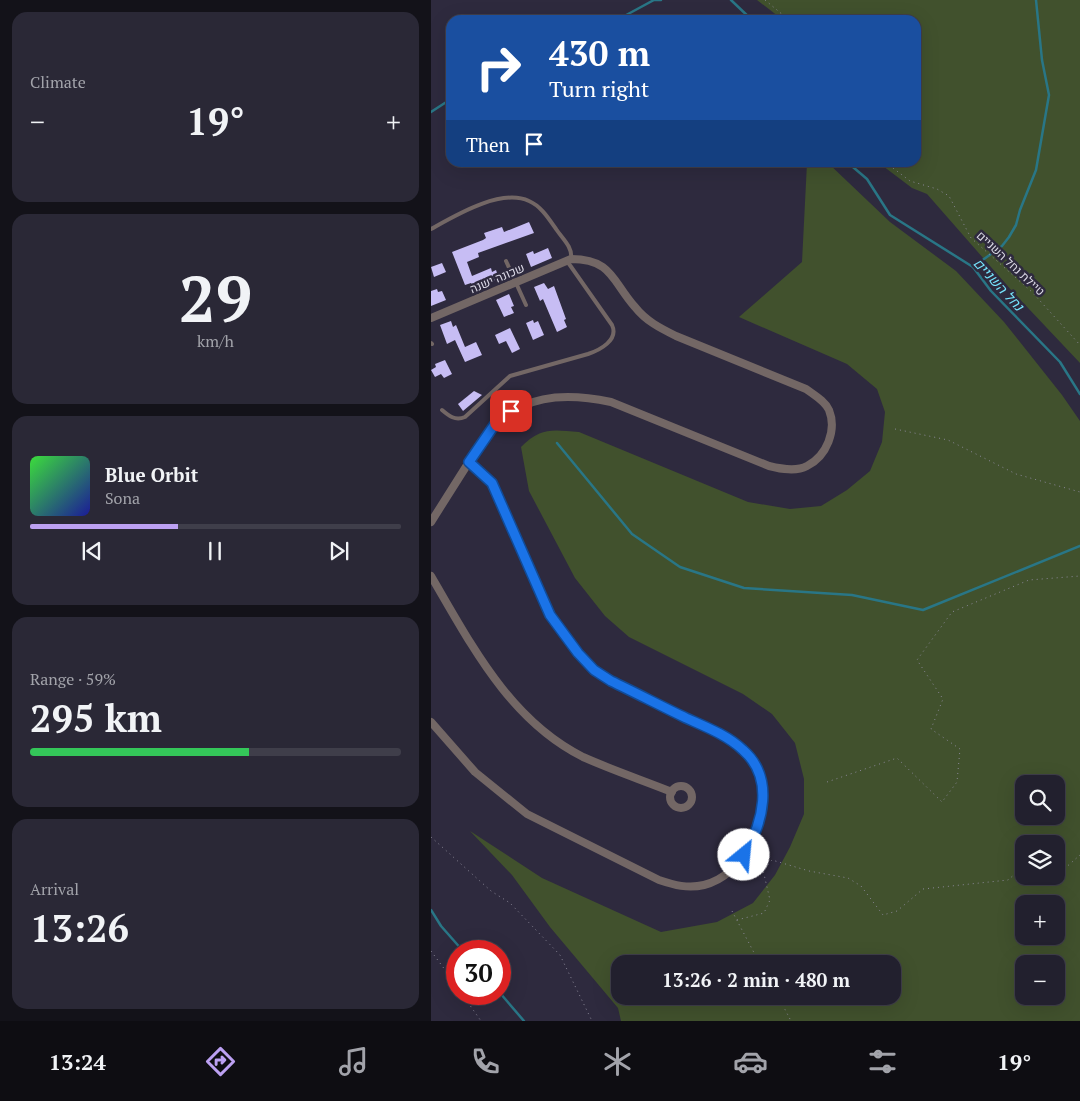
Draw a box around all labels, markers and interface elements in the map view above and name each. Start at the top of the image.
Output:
text: 430 m [549,30,650,76]
icon: right [466,35,531,100]
text: Climate [30,71,86,93]
text: Turn right [549,74,649,103]
text: 19° [186,96,245,146]
text: − [30,103,45,140]
text: + [386,103,401,140]
icon: arrive [520,130,548,158]
text: Then [466,132,510,157]
street label: טיילת נחל השניים [974,228,1048,298]
text: 29 [179,254,252,341]
water label: נחל השניים [970,254,1028,314]
street label: שכונה ישנה [467,260,527,296]
text: km/h [197,330,234,352]
pin [490,390,532,432]
icon: arrive [497,397,525,425]
text: Blue Orbit [105,462,198,487]
text: Sona [105,487,140,509]
icon: previous [78,537,106,565]
icon: pause [201,537,229,565]
icon: next [325,537,353,565]
text: Range · 59% [30,668,116,690]
text: 295 km [30,693,162,743]
map controls [1015,775,1065,1005]
button: search [1015,775,1065,825]
position arrow [717,828,769,880]
button: layers [1015,835,1065,885]
text: Arrival [30,878,79,900]
button: + [1015,895,1065,945]
text: 13:26 [30,903,129,953]
speed limit sign: 30 [446,940,511,1005]
button: − [1015,955,1065,1005]
text: 13:26 · 2 min · 480 m [662,967,850,992]
icon: directions [203,1044,238,1079]
icon: music [336,1044,371,1079]
icon: phone [468,1044,503,1079]
icon: climate [600,1044,635,1079]
icon: car [733,1044,768,1079]
icon: filters [865,1044,900,1079]
text: 13:24 [49,1047,106,1076]
text: 19° [997,1047,1031,1076]

